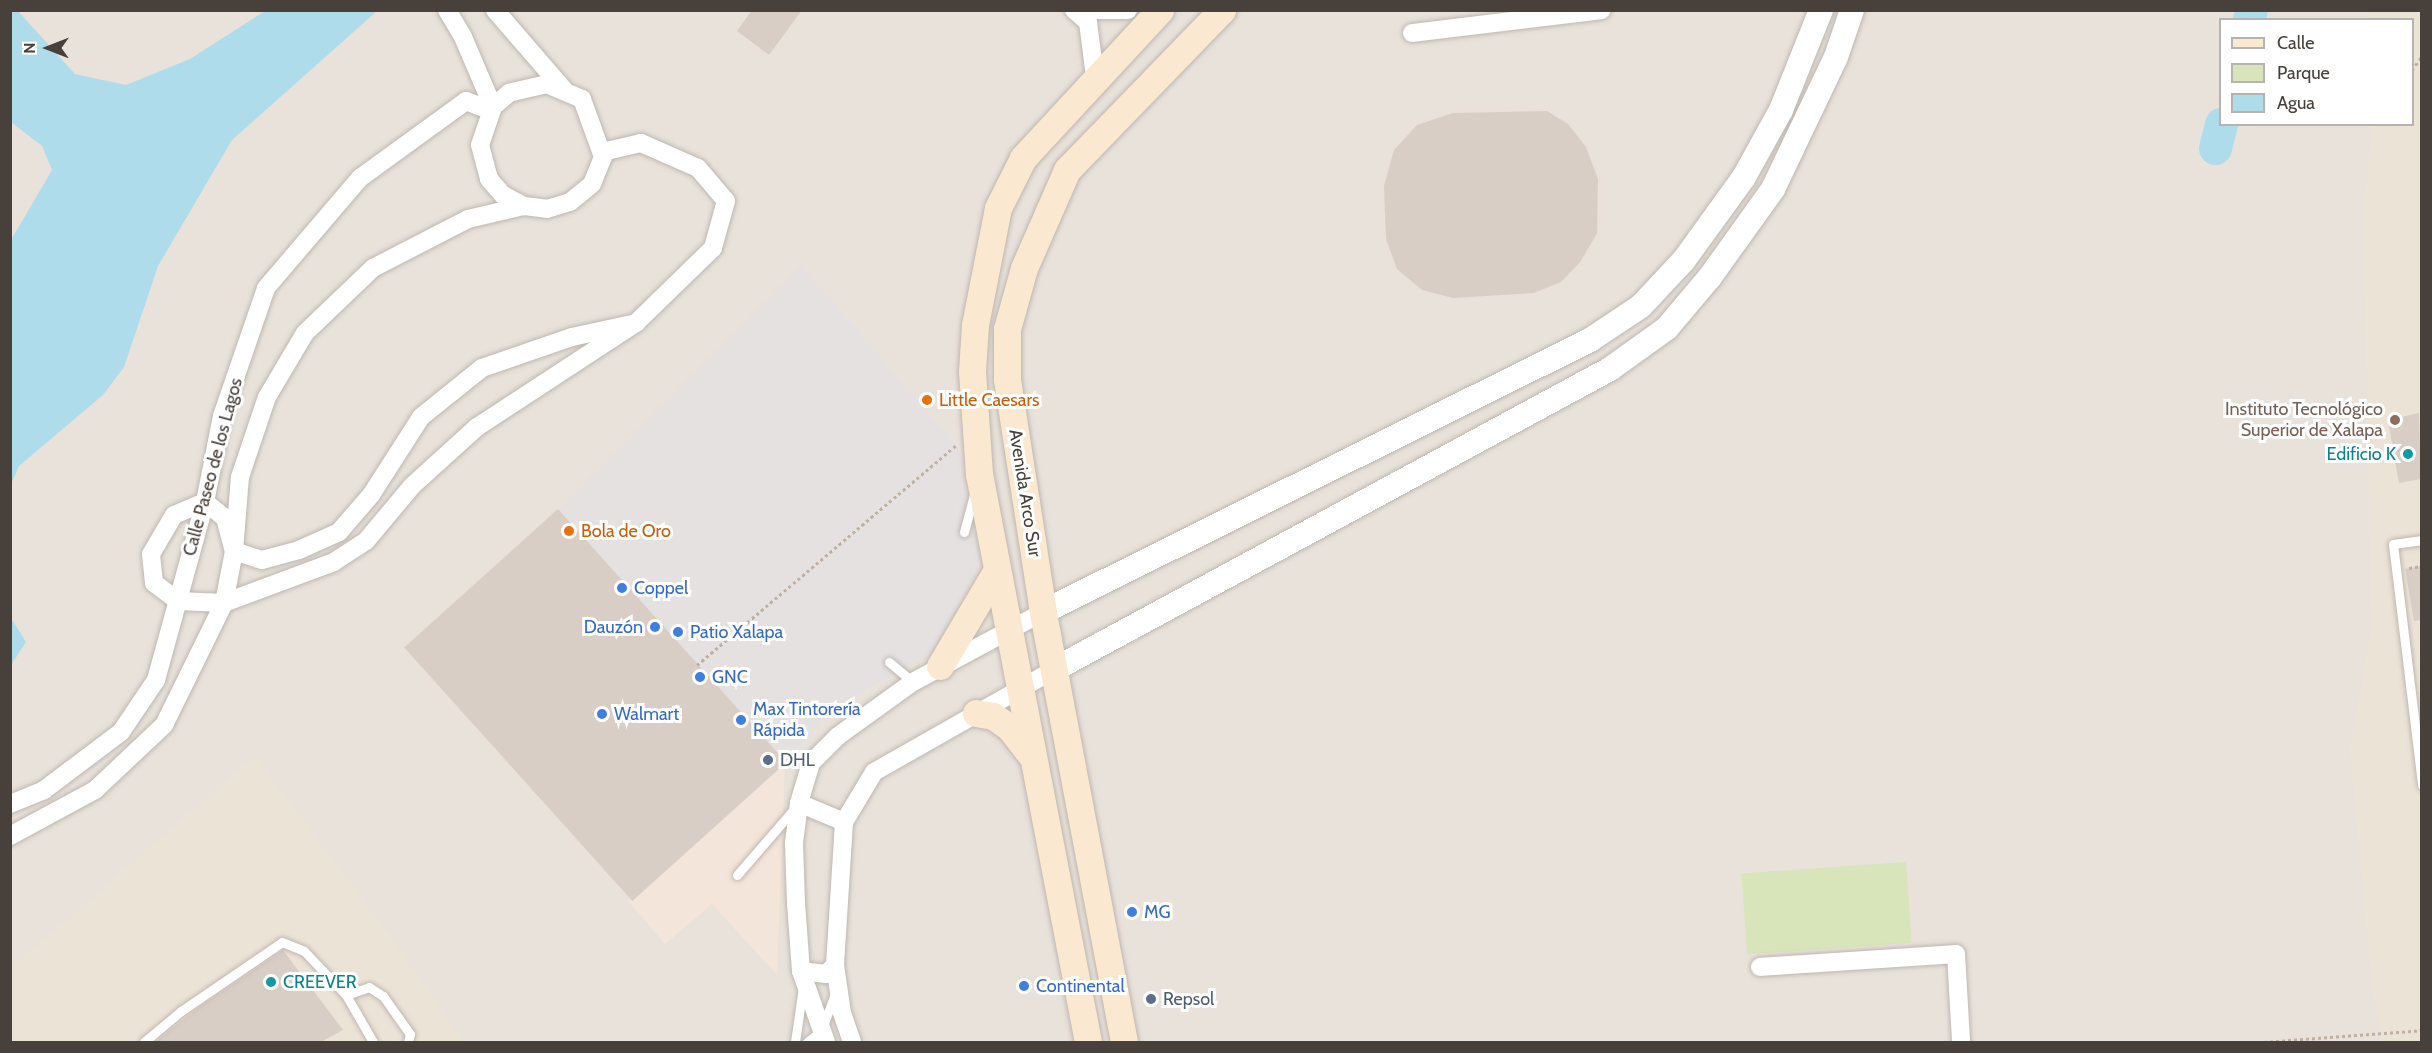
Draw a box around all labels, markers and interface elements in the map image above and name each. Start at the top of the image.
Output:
north arrow [18,18,78,78]
legend [2219,18,2414,126]
text: Calle [2277,32,2314,54]
text: N [20,42,39,54]
text: Parque [2277,62,2330,84]
text: Agua [2277,92,2315,114]
street label: Calle Paseo de los Lagos [179,376,247,558]
place label: Little Caesars [939,389,1040,411]
marker: Little Caesars [920,393,934,407]
place label: Instituto Tecnológico Superior de Xalapa [2225,399,2383,442]
marker: Instituto Tecnológico Superior de Xalapa [2388,413,2402,427]
street label: Avenida Arco Sur [1004,428,1046,558]
place label: Edificio K [2327,443,2396,465]
marker: Edificio K [2401,447,2415,461]
place label: Bola de Oro [581,520,671,542]
marker: Bola de Oro [562,524,576,538]
place label: Coppel [634,577,688,599]
marker: Coppel [615,581,629,595]
place label: Dauzón [584,616,643,638]
marker: Dauzón [648,620,662,634]
place label: Patio Xalapa [690,621,783,643]
marker: Patio Xalapa [671,625,685,639]
place label: GNC [712,666,748,688]
marker: GNC [693,670,707,684]
place label: Max Tintorería Rápida [753,699,861,742]
place label: Walmart [614,703,679,725]
marker: Walmart [595,707,609,721]
marker: Max Tintorería Rápida [734,713,748,727]
place label: DHL [780,749,815,771]
marker: DHL [761,753,775,767]
place label: MG [1144,901,1171,923]
marker: MG [1125,905,1139,919]
place label: CREEVER [283,971,357,993]
marker: CREEVER [264,975,278,989]
place label: Continental [1036,975,1125,997]
marker: Continental [1017,979,1031,993]
place label: Repsol [1163,988,1214,1010]
marker: Repsol [1144,992,1158,1006]

